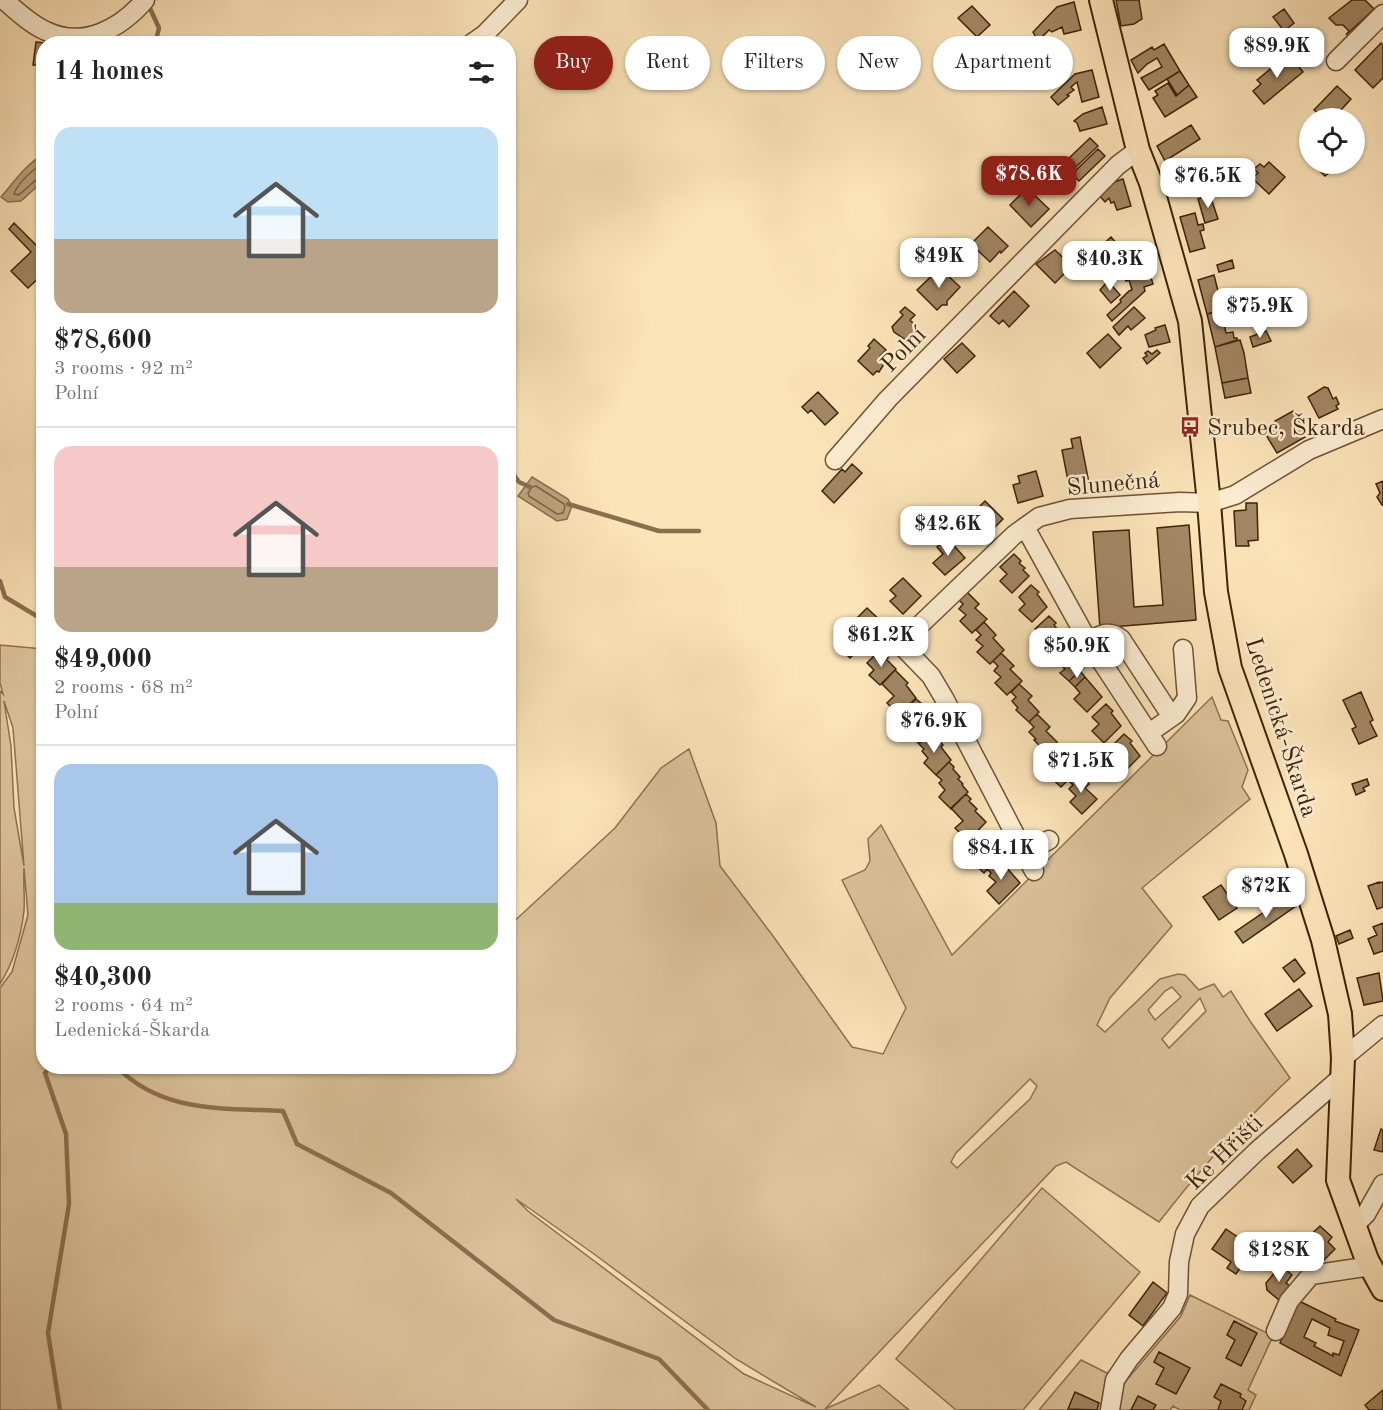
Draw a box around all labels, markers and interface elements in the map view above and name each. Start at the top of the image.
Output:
pin: $89.9K [1228,28,1326,79]
chip: Buy [534,36,613,90]
chip: Rent [625,36,710,90]
chip: Filters [722,36,825,90]
chip: New [837,36,921,90]
chip: Apartment [933,36,1073,90]
text: $89.9K [1243,37,1311,57]
icon: filters [465,56,498,89]
text: 14 homes [54,59,163,85]
map controls [1299,108,1365,174]
button: locate [1299,108,1365,174]
pin: $78.6K [980,156,1078,207]
pin: $76.5K [1159,158,1257,209]
text: $78.6K [995,165,1063,185]
icon: home [222,166,330,274]
text: $76.5K [1174,167,1242,187]
pin: $49K [903,238,975,289]
pin: $40.3K [1061,241,1159,292]
text: $49K [914,247,964,267]
text: $40.3K [1076,250,1144,270]
pin: $75.9K [1211,288,1309,339]
text: $75.9K [1226,297,1294,317]
street label: Polní [877,323,932,378]
text: $78,600 [54,328,152,354]
text: 3 rooms · 92 m² [54,359,193,379]
text: Polní [54,384,98,404]
place label: Srubec, Škarda [1207,412,1365,441]
bus stop icon: Srubec, Škarda [1178,415,1202,439]
street label: Slunečná [1066,469,1161,501]
icon: home [222,485,330,593]
pin: $42.6K [899,506,997,557]
text: $42.6K [914,515,982,535]
pin: $61.2K [832,617,930,668]
text: $61.2K [847,626,915,646]
pin: $50.9K [1028,628,1126,679]
street label: Ledenická-Škarda [1240,633,1325,821]
text: $50.9K [1043,637,1111,657]
text: $49,000 [54,647,152,673]
text: 2 rooms · 68 m² [54,678,193,698]
text: Polní [54,703,98,723]
pin: $76.9K [885,703,983,754]
text: $76.9K [900,712,968,732]
pin: $71.5K [1032,743,1130,794]
text: $71.5K [1047,752,1115,772]
icon: home [222,803,330,911]
pin: $84.1K [952,830,1050,881]
text: $84.1K [967,839,1035,859]
pin: $72K [1230,868,1302,919]
text: $72K [1241,877,1291,897]
text: $40,300 [54,965,152,991]
text: 2 rooms · 64 m² [54,996,193,1016]
text: Ledenická-Škarda [54,1021,210,1041]
street label: Ke Hřišti [1182,1111,1268,1196]
pin: $128K [1237,1232,1321,1283]
text: $128K [1248,1241,1310,1261]

